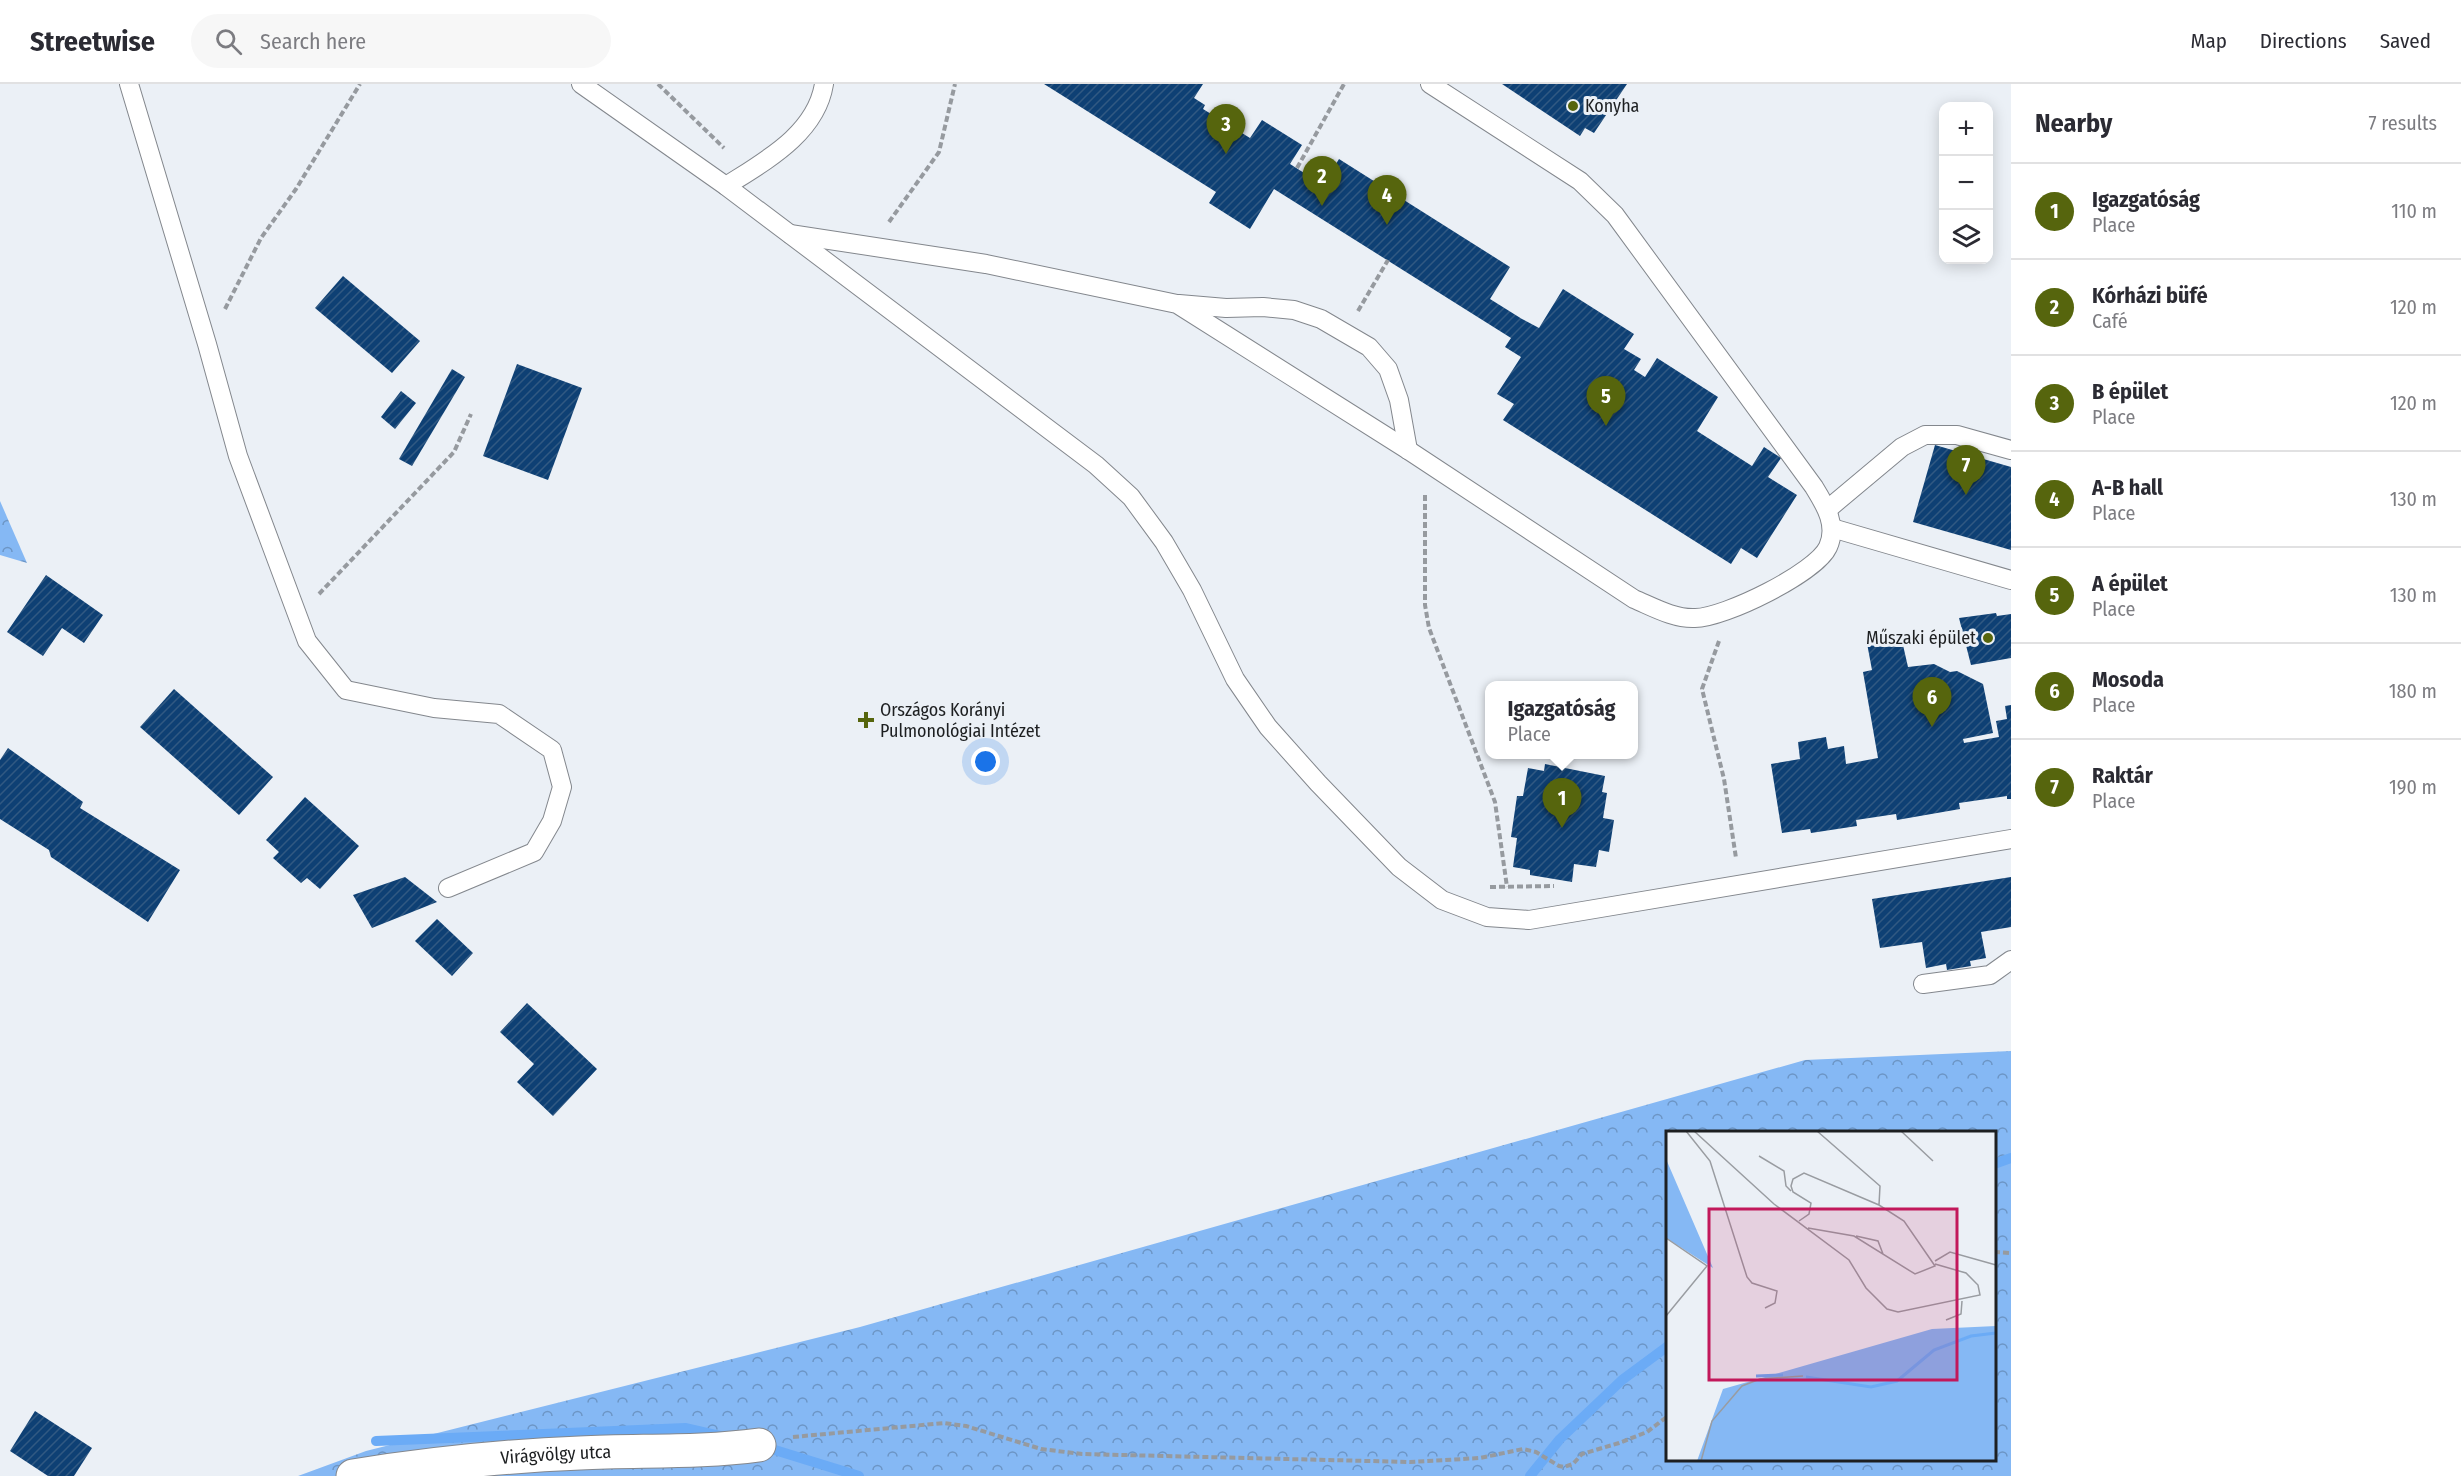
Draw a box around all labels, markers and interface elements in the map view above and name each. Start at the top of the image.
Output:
search box [191,14,611,68]
text: Streetwise [30,25,155,58]
icon: search [212,25,245,58]
text: Search here [260,28,366,55]
text: Map [2190,28,2227,54]
text: Directions [2260,28,2347,54]
text: Saved [2380,28,2431,54]
place label: Konyha [1585,95,1640,117]
marker: Konyha [1566,99,1580,113]
map controls [1939,102,1993,264]
button: + [1939,102,1993,156]
pin: 3 [1206,104,1246,154]
text: Nearby [2035,108,2112,139]
text: 7 results [2369,111,2437,135]
pin: 2 [1302,156,1342,206]
button: − [1939,156,1993,210]
pin: 4 [1368,176,1406,225]
text: Igazgatóság [2092,186,2200,213]
text: 1 [2050,199,2059,223]
text: 110 m [2391,199,2437,223]
button: layers [1939,210,1993,264]
text: Place [2092,213,2135,237]
text: Kórházi büfé [2092,282,2208,309]
text: 2 [2050,295,2059,319]
text: 120 m [2390,295,2437,319]
text: Café [2092,309,2128,333]
pin: 5 [1586,376,1626,426]
text: B épület [2092,378,2168,405]
text: 3 [2050,391,2059,415]
text: 120 m [2390,391,2437,415]
text: Place [2092,405,2135,429]
pin: 7 [1946,446,1986,495]
text: A-B hall [2092,474,2163,501]
text: 4 [2049,487,2060,511]
text: 130 m [2390,487,2437,511]
text: Place [2092,501,2135,525]
text: A épület [2092,570,2168,597]
text: 5 [2050,583,2059,607]
text: 130 m [2390,583,2437,607]
text: Place [2092,597,2135,621]
place label: Műszaki épület [1866,627,1976,649]
marker: Műszaki épület [1981,631,1995,645]
text: Mosoda [2092,666,2164,693]
pin: 6 [1912,678,1952,727]
text: 6 [2049,679,2060,703]
text: 180 m [2389,679,2437,703]
popup [1485,681,1638,759]
text: Place [2092,693,2135,717]
text: Igazgatóság [1508,695,1615,722]
place label: Országos Korányi Pulmonológiai Intézet [880,699,1041,742]
marker: Országos Korányi Pulmonológiai Intézet [857,711,875,729]
text: Place [1508,722,1551,746]
your location [971,747,1000,776]
text: Raktár [2092,762,2153,789]
text: 7 [2050,775,2059,799]
text: 190 m [2389,775,2437,799]
pin: 1 [1542,778,1582,828]
text: Place [2092,789,2135,813]
inset map [1666,1131,1996,1461]
street label: Virágvölgy utca [500,1441,612,1469]

